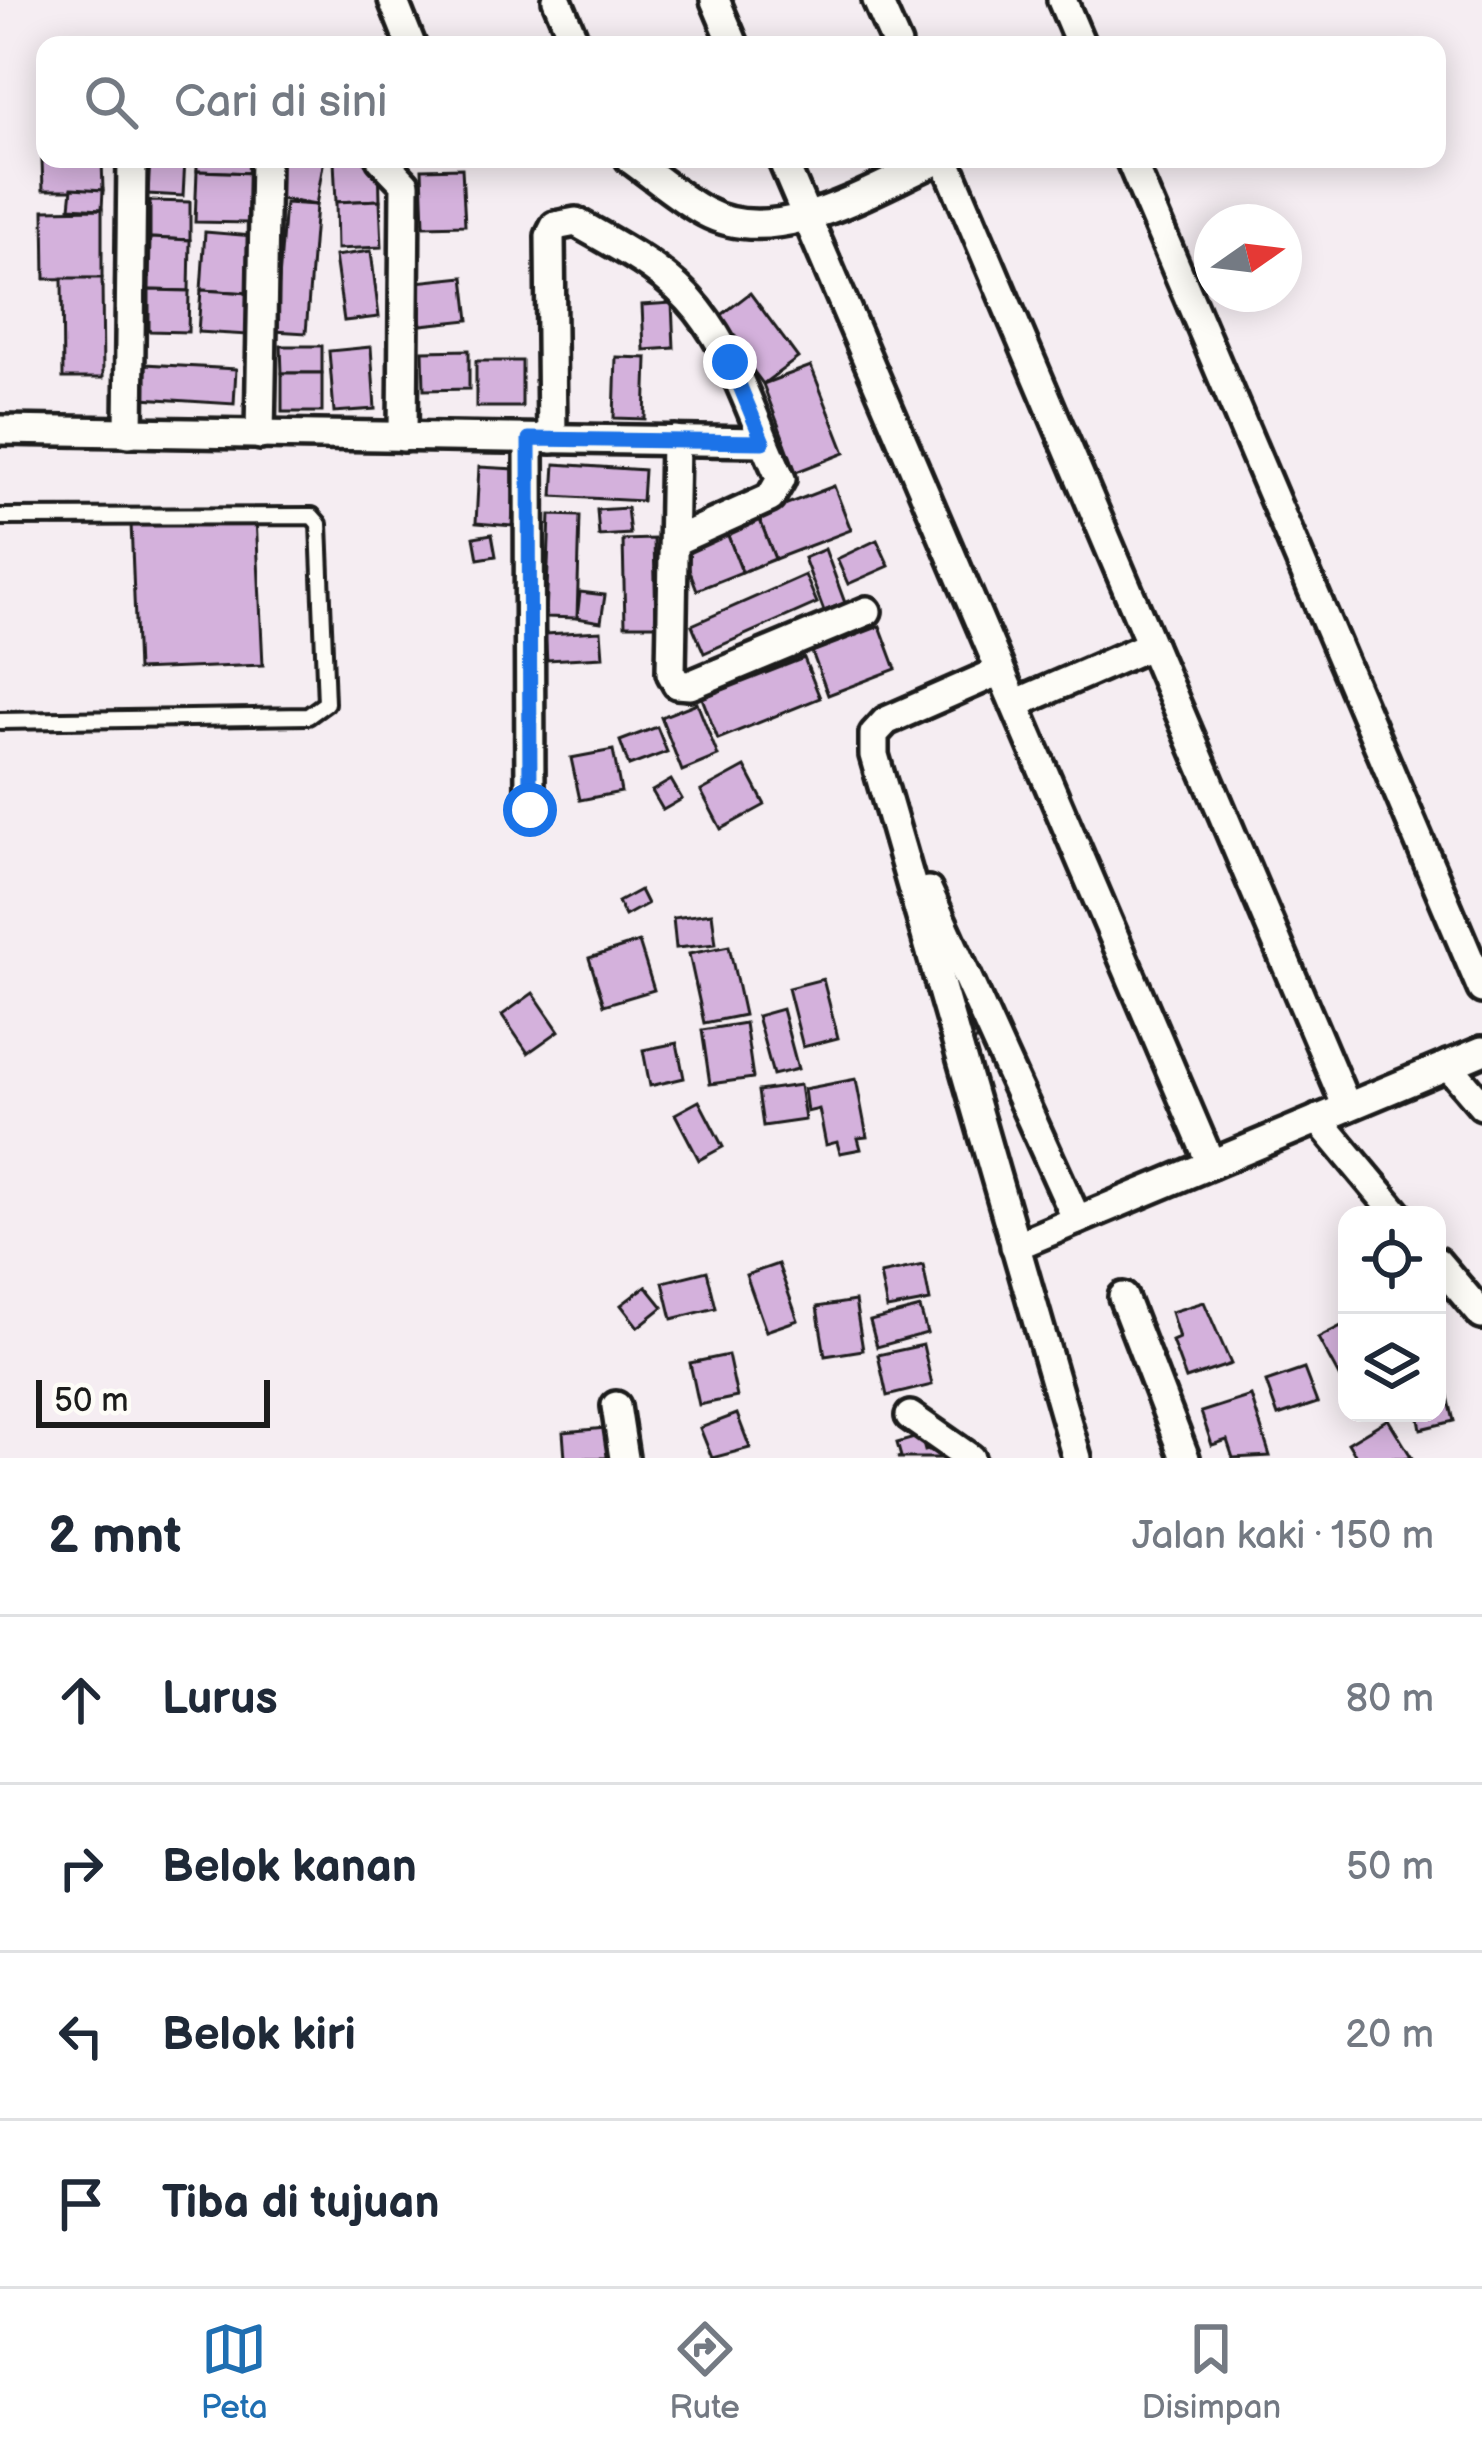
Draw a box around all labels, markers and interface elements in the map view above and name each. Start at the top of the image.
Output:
search box [36,36,1446,168]
icon: search [78,69,144,135]
text: Cari di sini [174,75,388,130]
north arrow [1194,204,1302,312]
route end [703,335,757,389]
route start [503,783,557,837]
map controls [1338,1206,1446,1422]
button: locate [1338,1206,1446,1314]
button: layers [1338,1314,1446,1422]
scale bar [36,1374,270,1427]
text: 50 m [54,1381,129,1421]
text: 2 mnt [48,1506,181,1567]
text: Jalan kaki · 150 m [1132,1513,1434,1560]
icon: ahead [48,1667,114,1733]
text: Lurus [162,1672,278,1727]
text: 80 m [1346,1676,1434,1723]
icon: right [48,1835,114,1901]
text: Belok kanan [162,1840,417,1895]
text: 50 m [1346,1844,1434,1891]
icon: left [48,2003,114,2069]
text: Belok kiri [162,2008,356,2063]
text: 20 m [1345,2012,1434,2059]
icon: arrive [48,2171,114,2237]
text: Tiba di tujuan [162,2176,440,2231]
tab: Peta [201,2316,268,2428]
tab: Rute [669,2316,740,2428]
tab: Disimpan [1142,2316,1281,2428]

